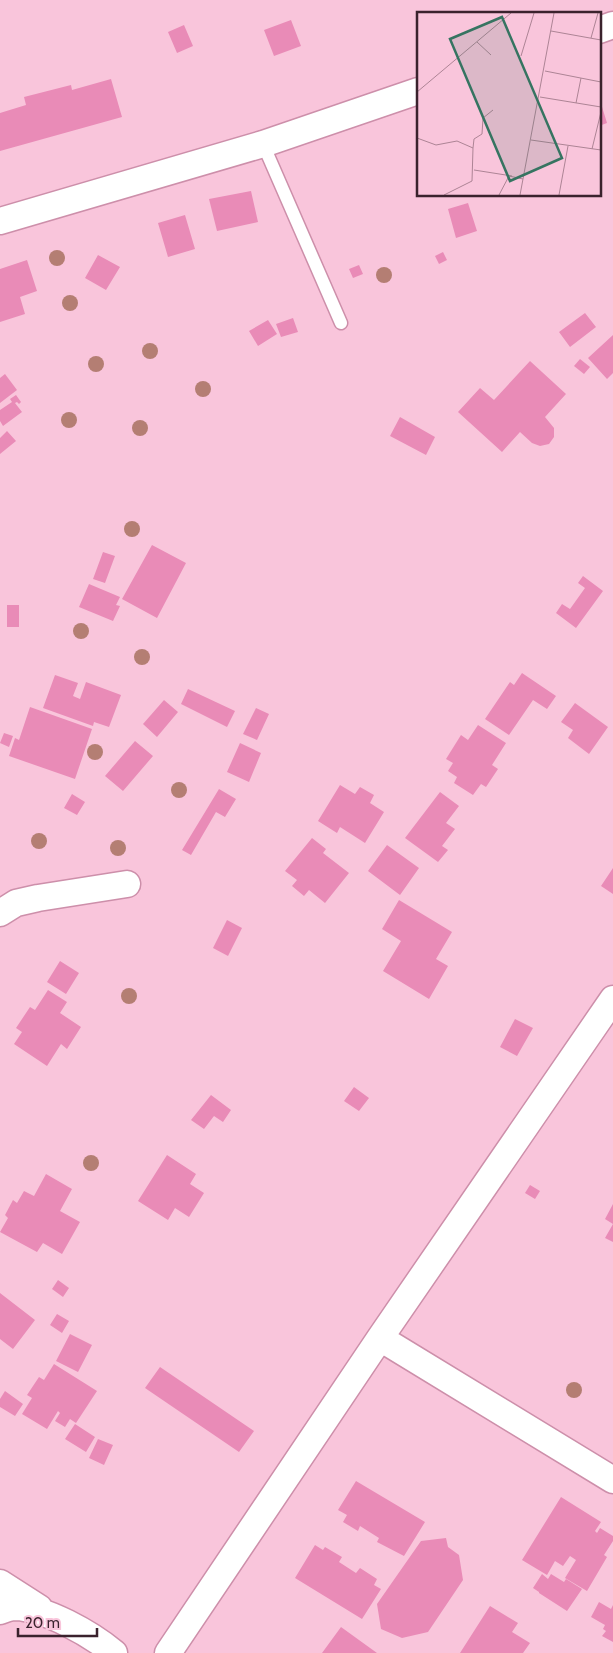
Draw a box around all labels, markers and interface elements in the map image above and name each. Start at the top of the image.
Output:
inset map [417,12,600,196]
scale bar [18,1606,96,1638]
text: 20 m [25,1614,60,1632]

